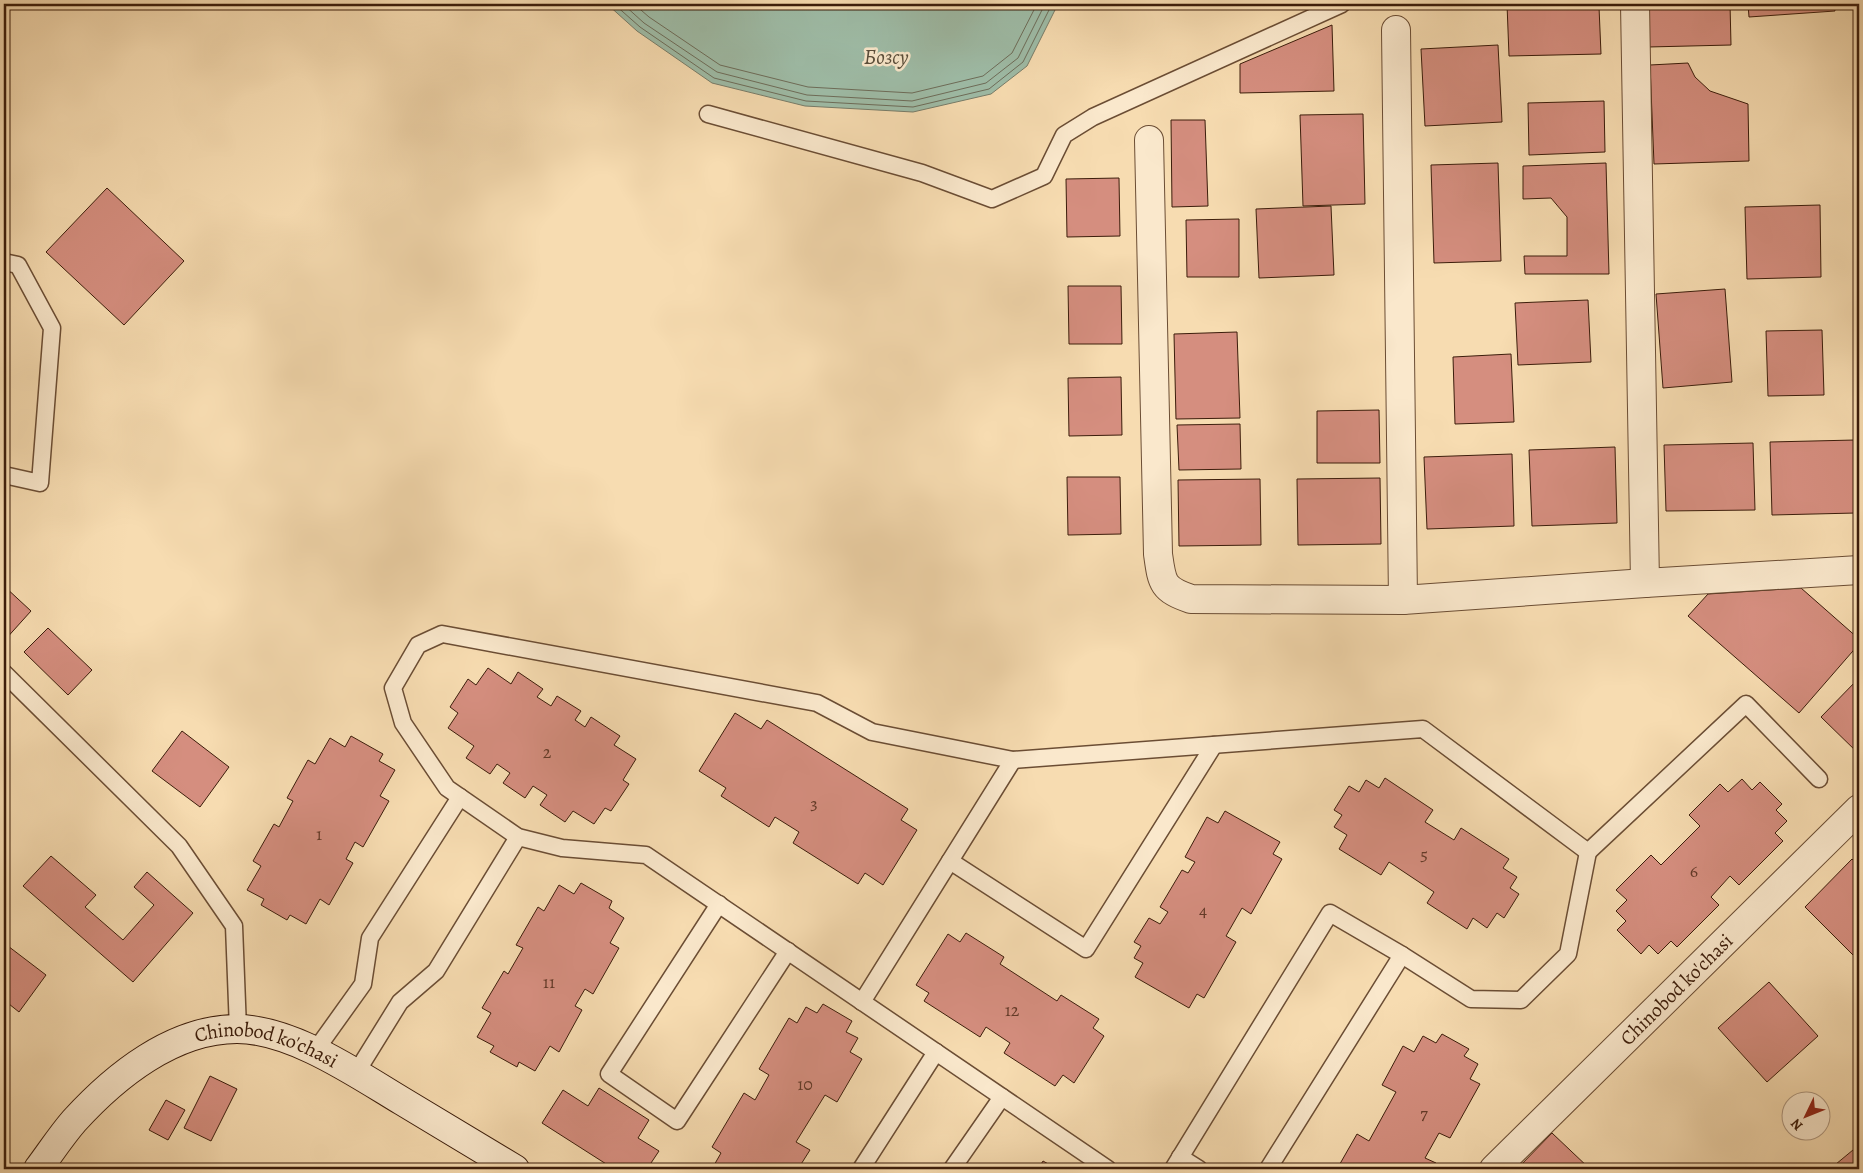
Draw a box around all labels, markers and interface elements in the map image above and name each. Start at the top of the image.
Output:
water label: Бозсу [864,43,909,71]
house number: 2 [543,740,552,764]
house number: 3 [810,791,818,815]
house number: 1 [316,822,322,846]
house number: 5 [1420,842,1428,866]
house number: 6 [1690,859,1698,883]
house number: 4 [1199,898,1207,922]
street label: Chinobod ko'chasi [1614,928,1739,1051]
house number: 11 [543,970,555,994]
house number: 12 [1005,998,1020,1022]
street label: Chinobod ko'chasi [191,1016,343,1074]
house number: 10 [797,1072,813,1096]
north arrow [1780,1090,1830,1140]
house number: 7 [1420,1101,1428,1125]
text: N [1786,1114,1807,1135]

